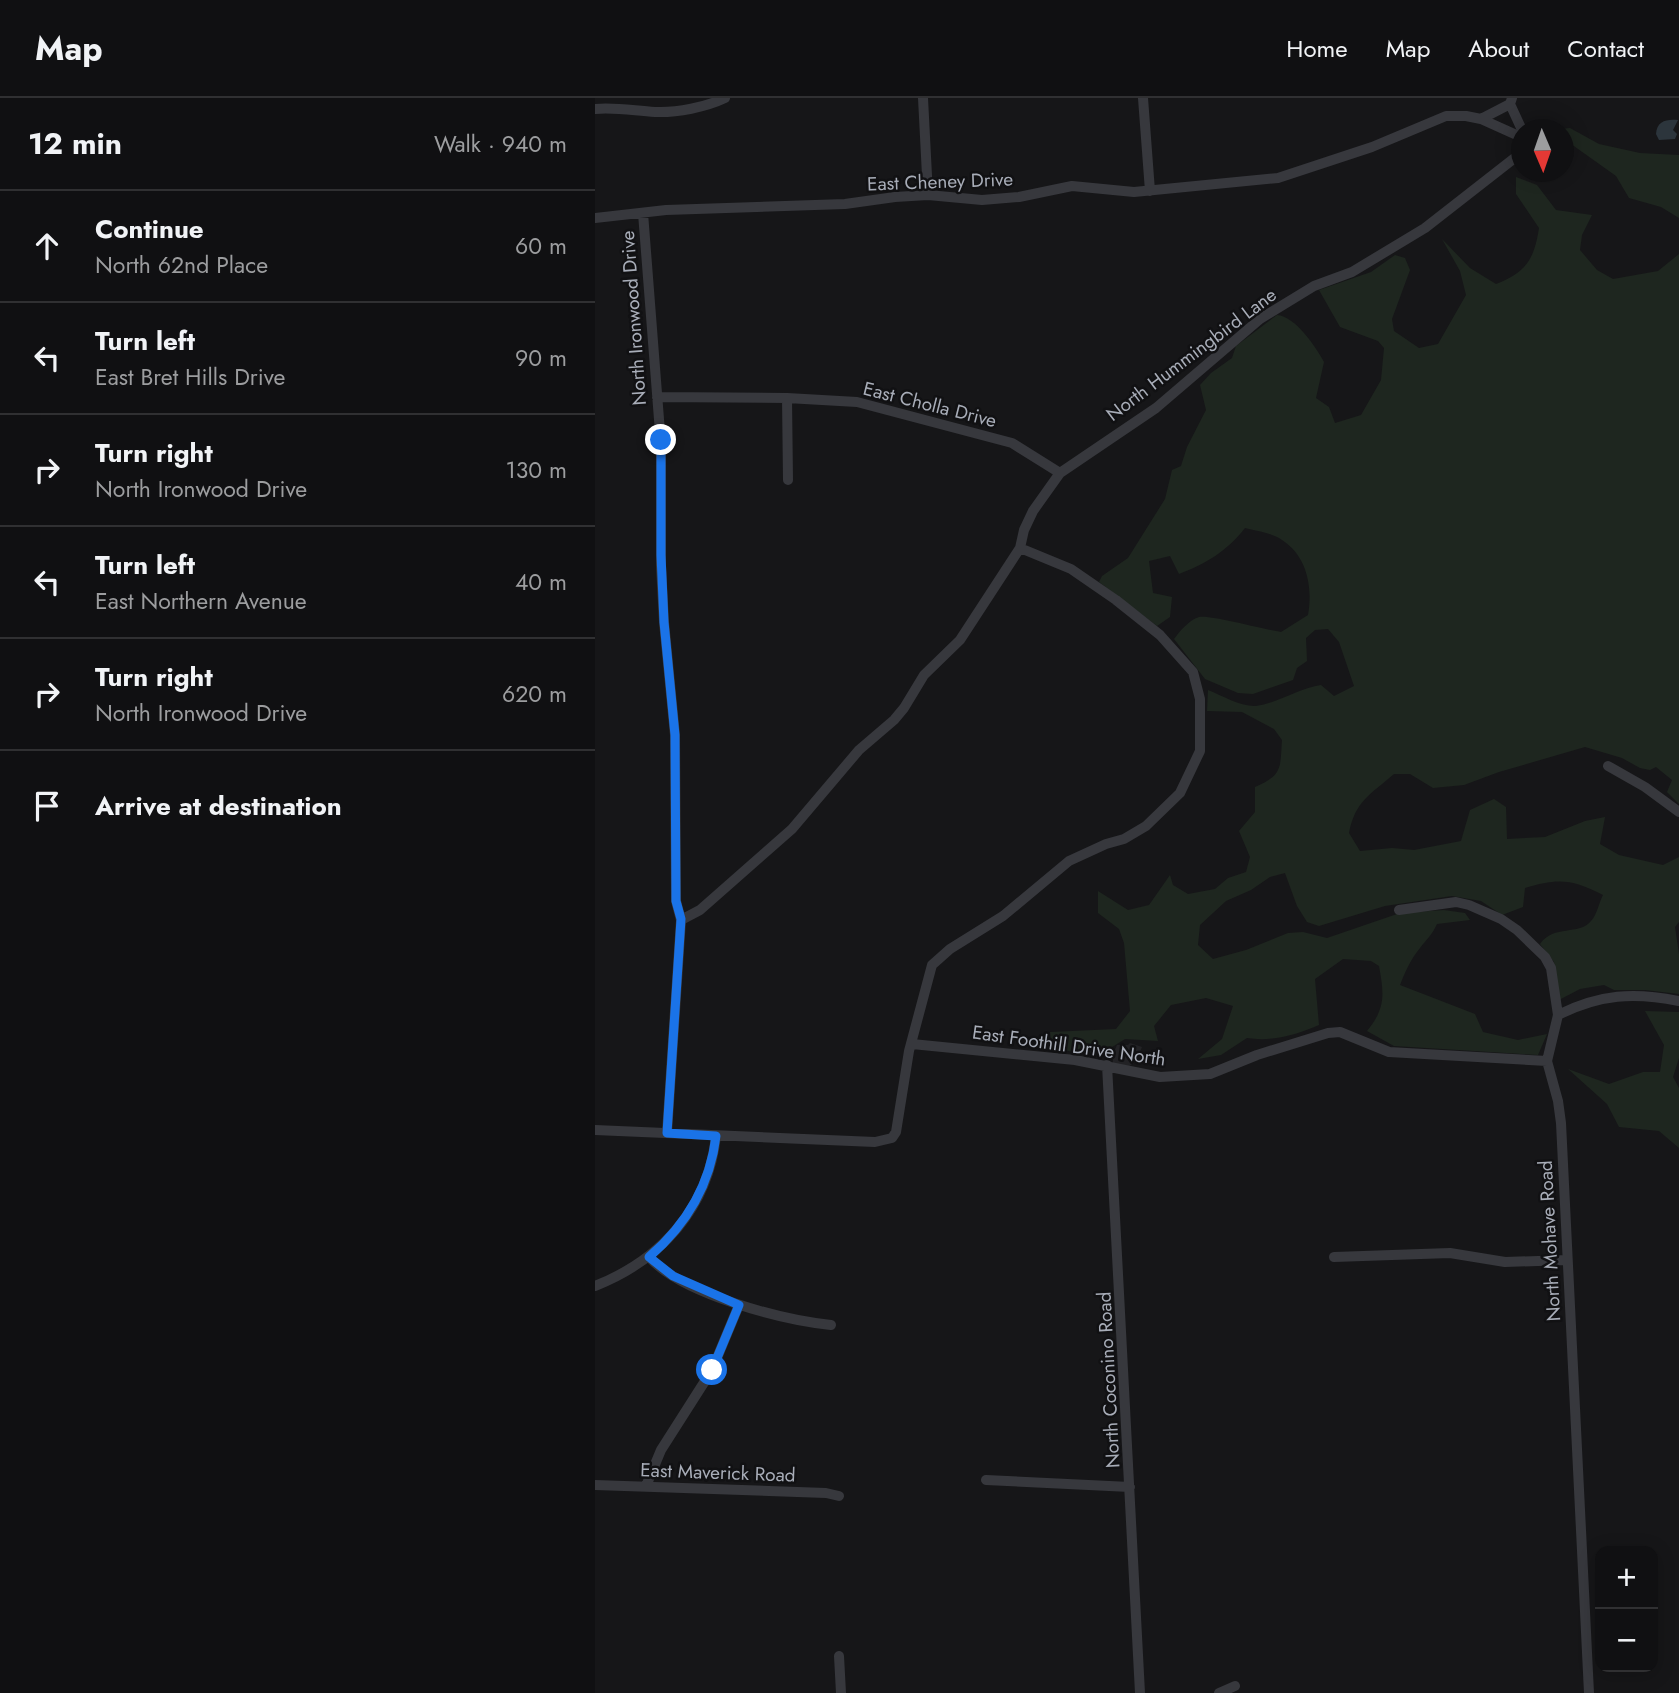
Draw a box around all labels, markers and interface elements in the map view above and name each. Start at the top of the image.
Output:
text: Map [35,25,103,72]
text: Home [1286,31,1348,66]
text: Map [1386,31,1430,66]
text: About [1468,31,1529,66]
text: Contact [1567,31,1644,66]
north arrow [1511,119,1574,182]
text: 12 min [28,122,122,165]
text: Walk · 940 m [434,127,567,161]
street label: East Cheney Drive [867,165,1014,198]
text: Continue [95,210,204,248]
icon: ahead [28,227,66,265]
text: 60 m [515,229,567,263]
street label: North Ironwood Drive [614,229,653,406]
text: North 62nd Place [95,248,268,282]
street label: North Hummingbird Lane [1100,281,1282,427]
text: Turn left [95,322,195,360]
icon: left [28,339,66,377]
text: 90 m [515,341,567,375]
text: East Bret Hills Drive [95,360,285,394]
street label: East Cholla Drive [860,375,1000,434]
route end [645,424,676,455]
text: Turn right [95,434,213,472]
icon: right [28,451,66,489]
text: 130 m [505,453,567,487]
text: North Ironwood Drive [95,472,307,506]
text: Turn left [95,546,195,584]
icon: left [28,563,66,601]
text: 40 m [515,565,567,599]
text: East Northern Avenue [95,584,307,618]
text: Turn right [95,658,213,696]
icon: right [28,675,66,713]
text: 620 m [502,677,567,711]
text: North Ironwood Drive [95,696,307,730]
icon: arrive [28,787,66,825]
text: Arrive at destination [95,787,342,825]
street label: East Foothill Drive North [970,1019,1167,1072]
street label: North Mohave Road [1532,1160,1567,1322]
street label: North Coconino Road [1090,1291,1127,1469]
route start [696,1354,727,1385]
street label: East Maverick Road [640,1456,796,1489]
map controls [1595,1546,1658,1672]
button: + [1595,1546,1658,1609]
button: − [1595,1609,1658,1672]

